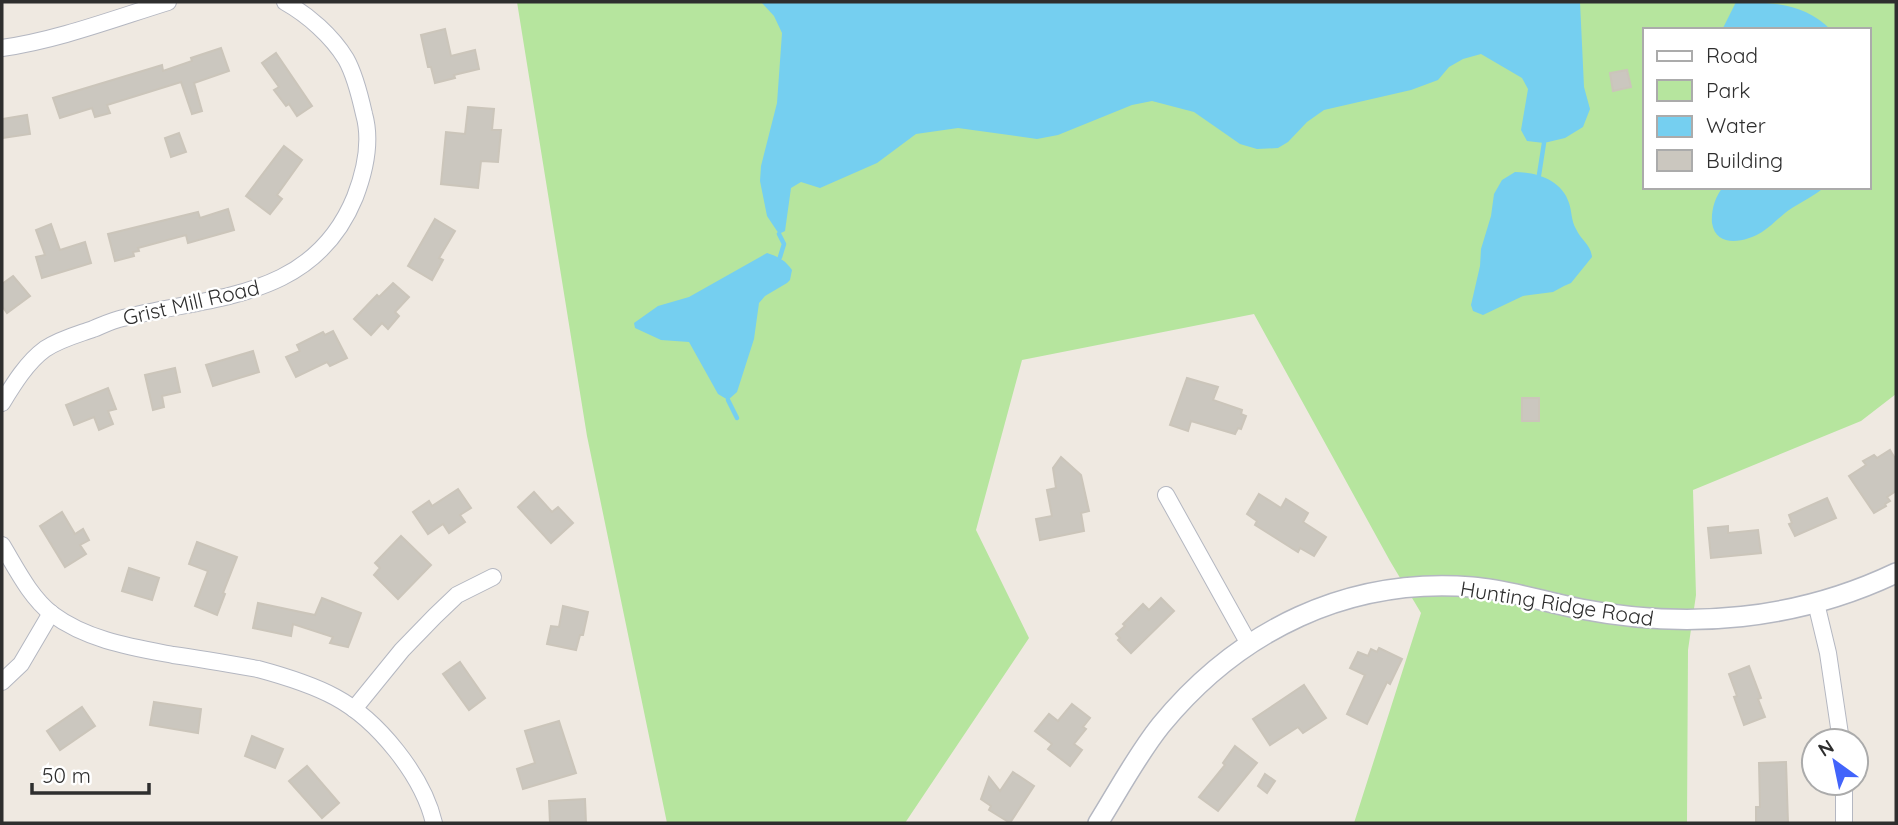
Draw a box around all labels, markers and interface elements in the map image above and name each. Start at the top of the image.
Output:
legend [1643,28,1870,189]
text: Road [1706,42,1758,68]
text: Park [1706,77,1750,103]
text: Water [1706,112,1766,138]
text: Building [1706,147,1783,173]
street label: Grist Mill Road [120,274,262,330]
street label: Hunting Ridge Road [1458,575,1656,631]
north arrow [1800,727,1870,797]
text: N [1813,734,1838,762]
scale bar [32,752,149,796]
text: 50 m [42,762,91,788]

